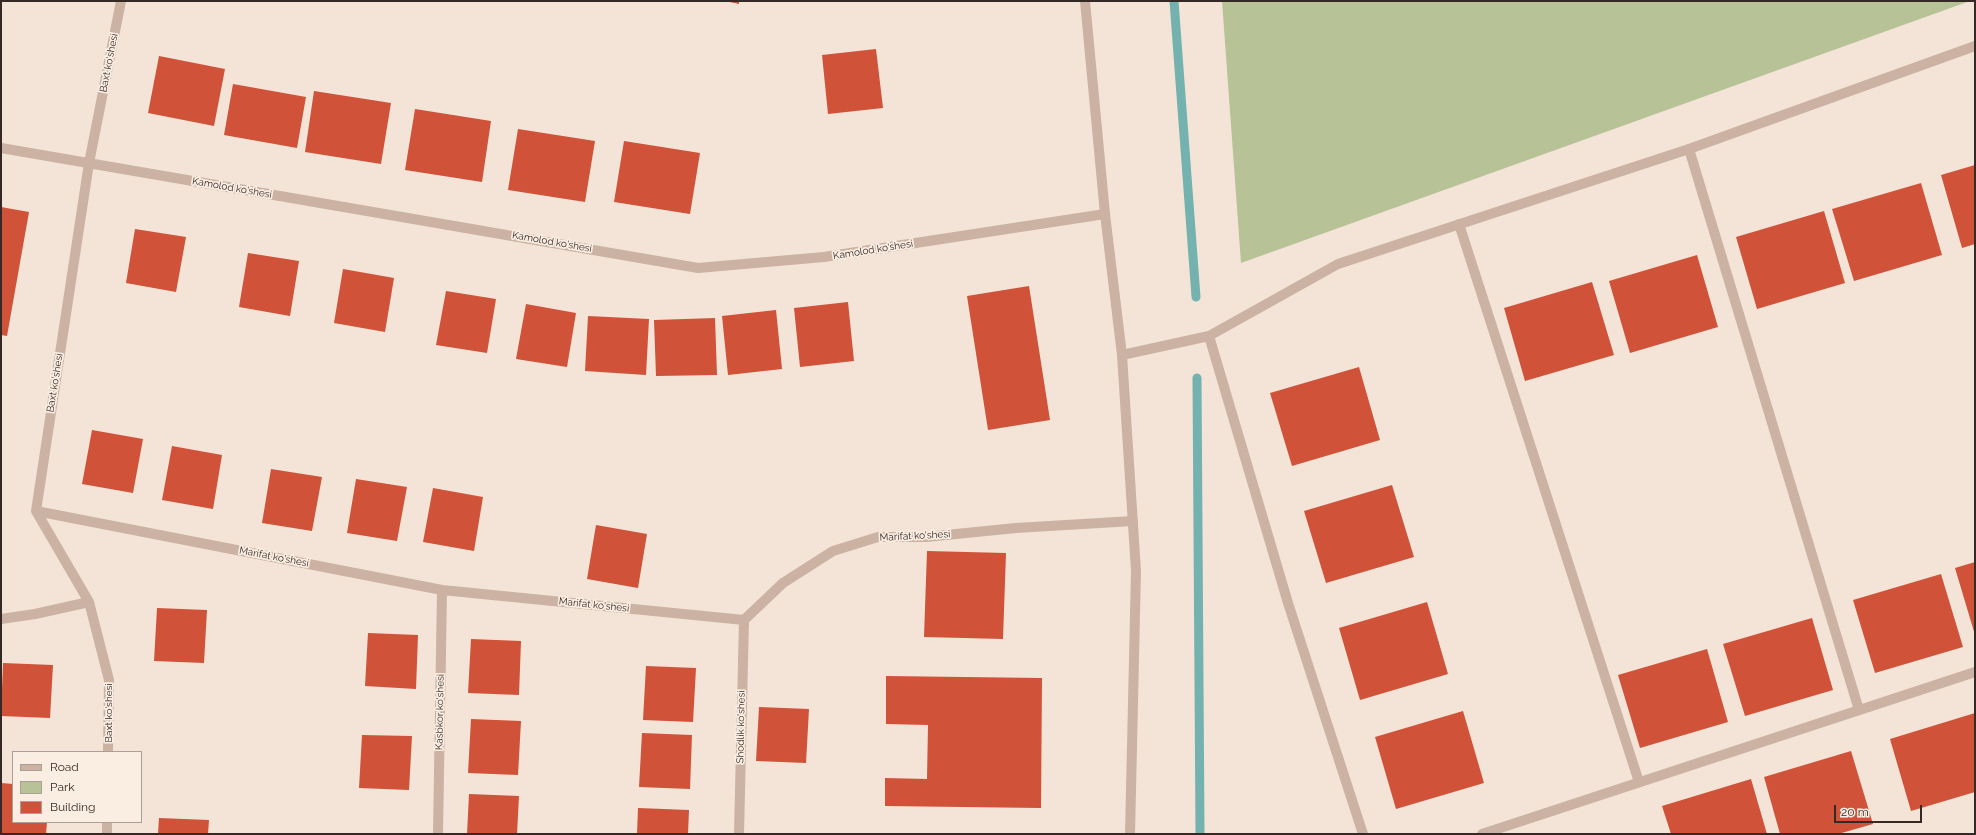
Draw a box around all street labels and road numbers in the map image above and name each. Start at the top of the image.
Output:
street label: Baxt ko'shesi [97,33,121,93]
street label: Kamolod ko'shesi [191,175,273,201]
street label: Kamolod ko'shesi [511,229,593,255]
street label: Kamolod ko'shesi [832,238,914,262]
street label: Baxt ko'shesi [44,353,66,413]
street label: Marifat ko'shesi [879,528,951,544]
street label: Marifat ko'shesi [238,544,310,570]
street label: Marifat ko'shesi [558,595,630,615]
street label: Kasbkor ko'shesi [433,674,447,750]
street label: Baxt ko'shesi [103,683,115,743]
street label: Shodlik ko'shesi [734,690,748,764]

